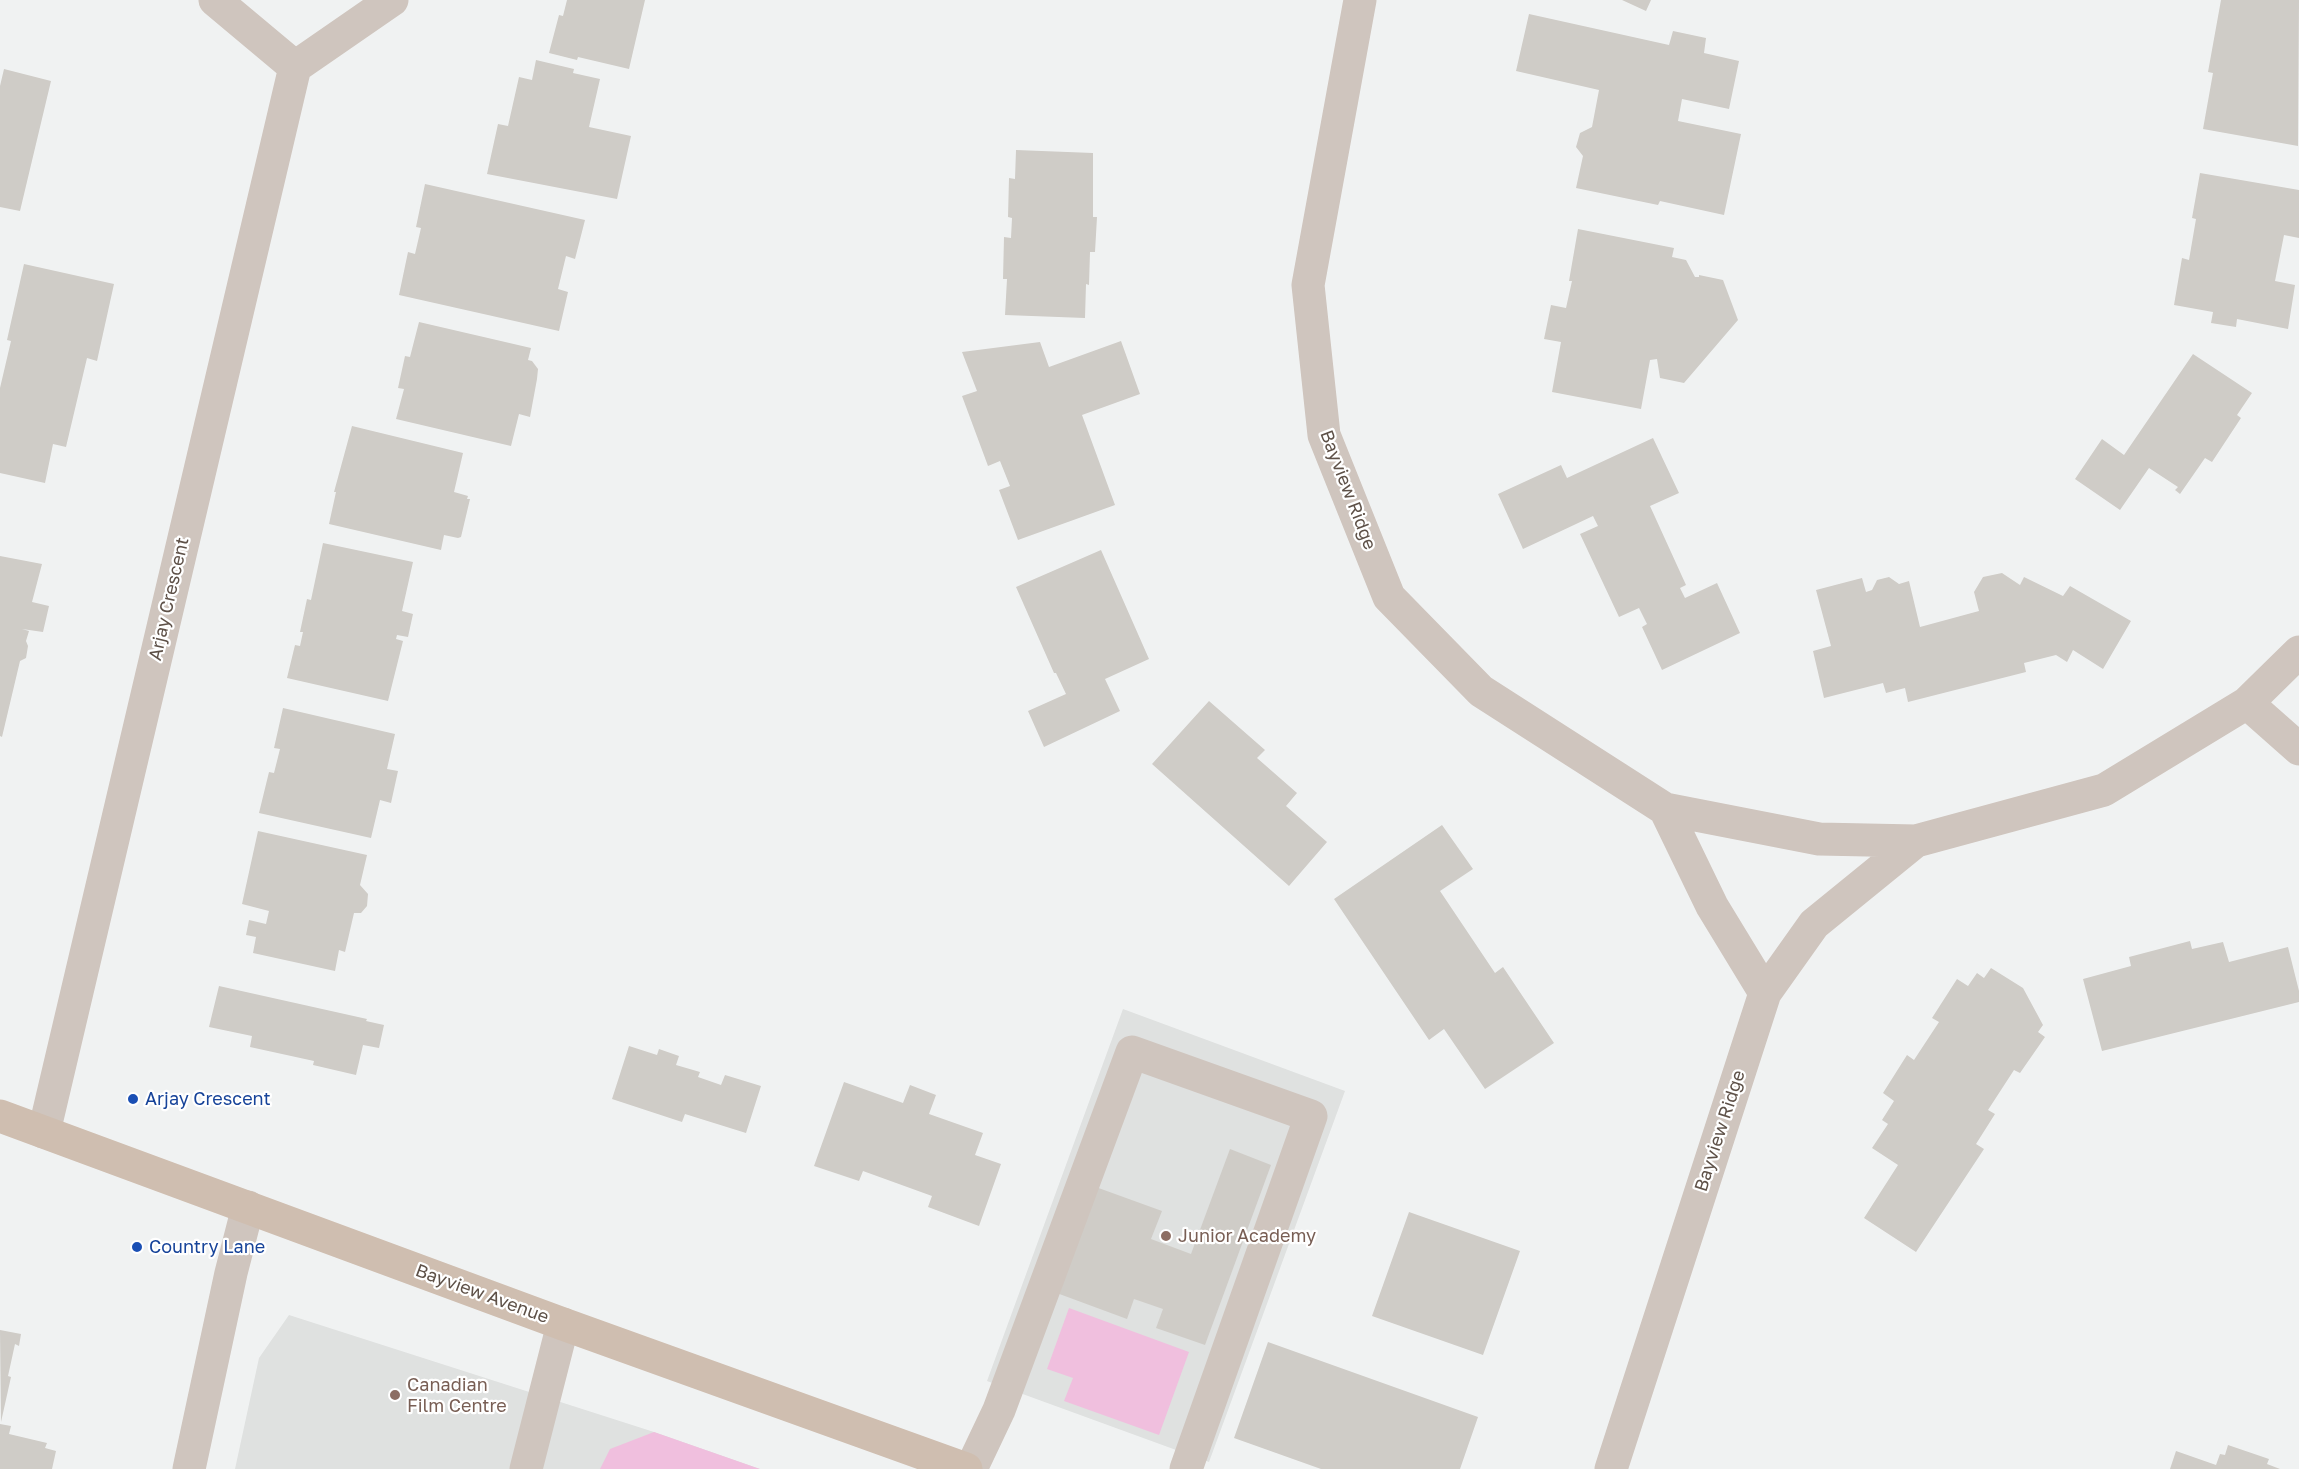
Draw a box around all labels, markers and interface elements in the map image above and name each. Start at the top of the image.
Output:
street label: Bayview Ridge [1315,427,1381,553]
street label: Arjay Crescent [144,535,194,663]
street label: Bayview Ridge [1690,1068,1750,1194]
place label: Arjay Crescent [145,1088,271,1110]
marker: Arjay Crescent [126,1092,140,1106]
place label: Junior Academy [1178,1225,1316,1247]
marker: Junior Academy [1159,1229,1173,1243]
place label: Country Lane [149,1236,265,1258]
marker: Country Lane [130,1240,144,1254]
street label: Bayview Avenue [412,1260,552,1328]
place label: Canadian Film Centre [407,1374,507,1416]
marker: Canadian Film Centre [388,1388,402,1402]

